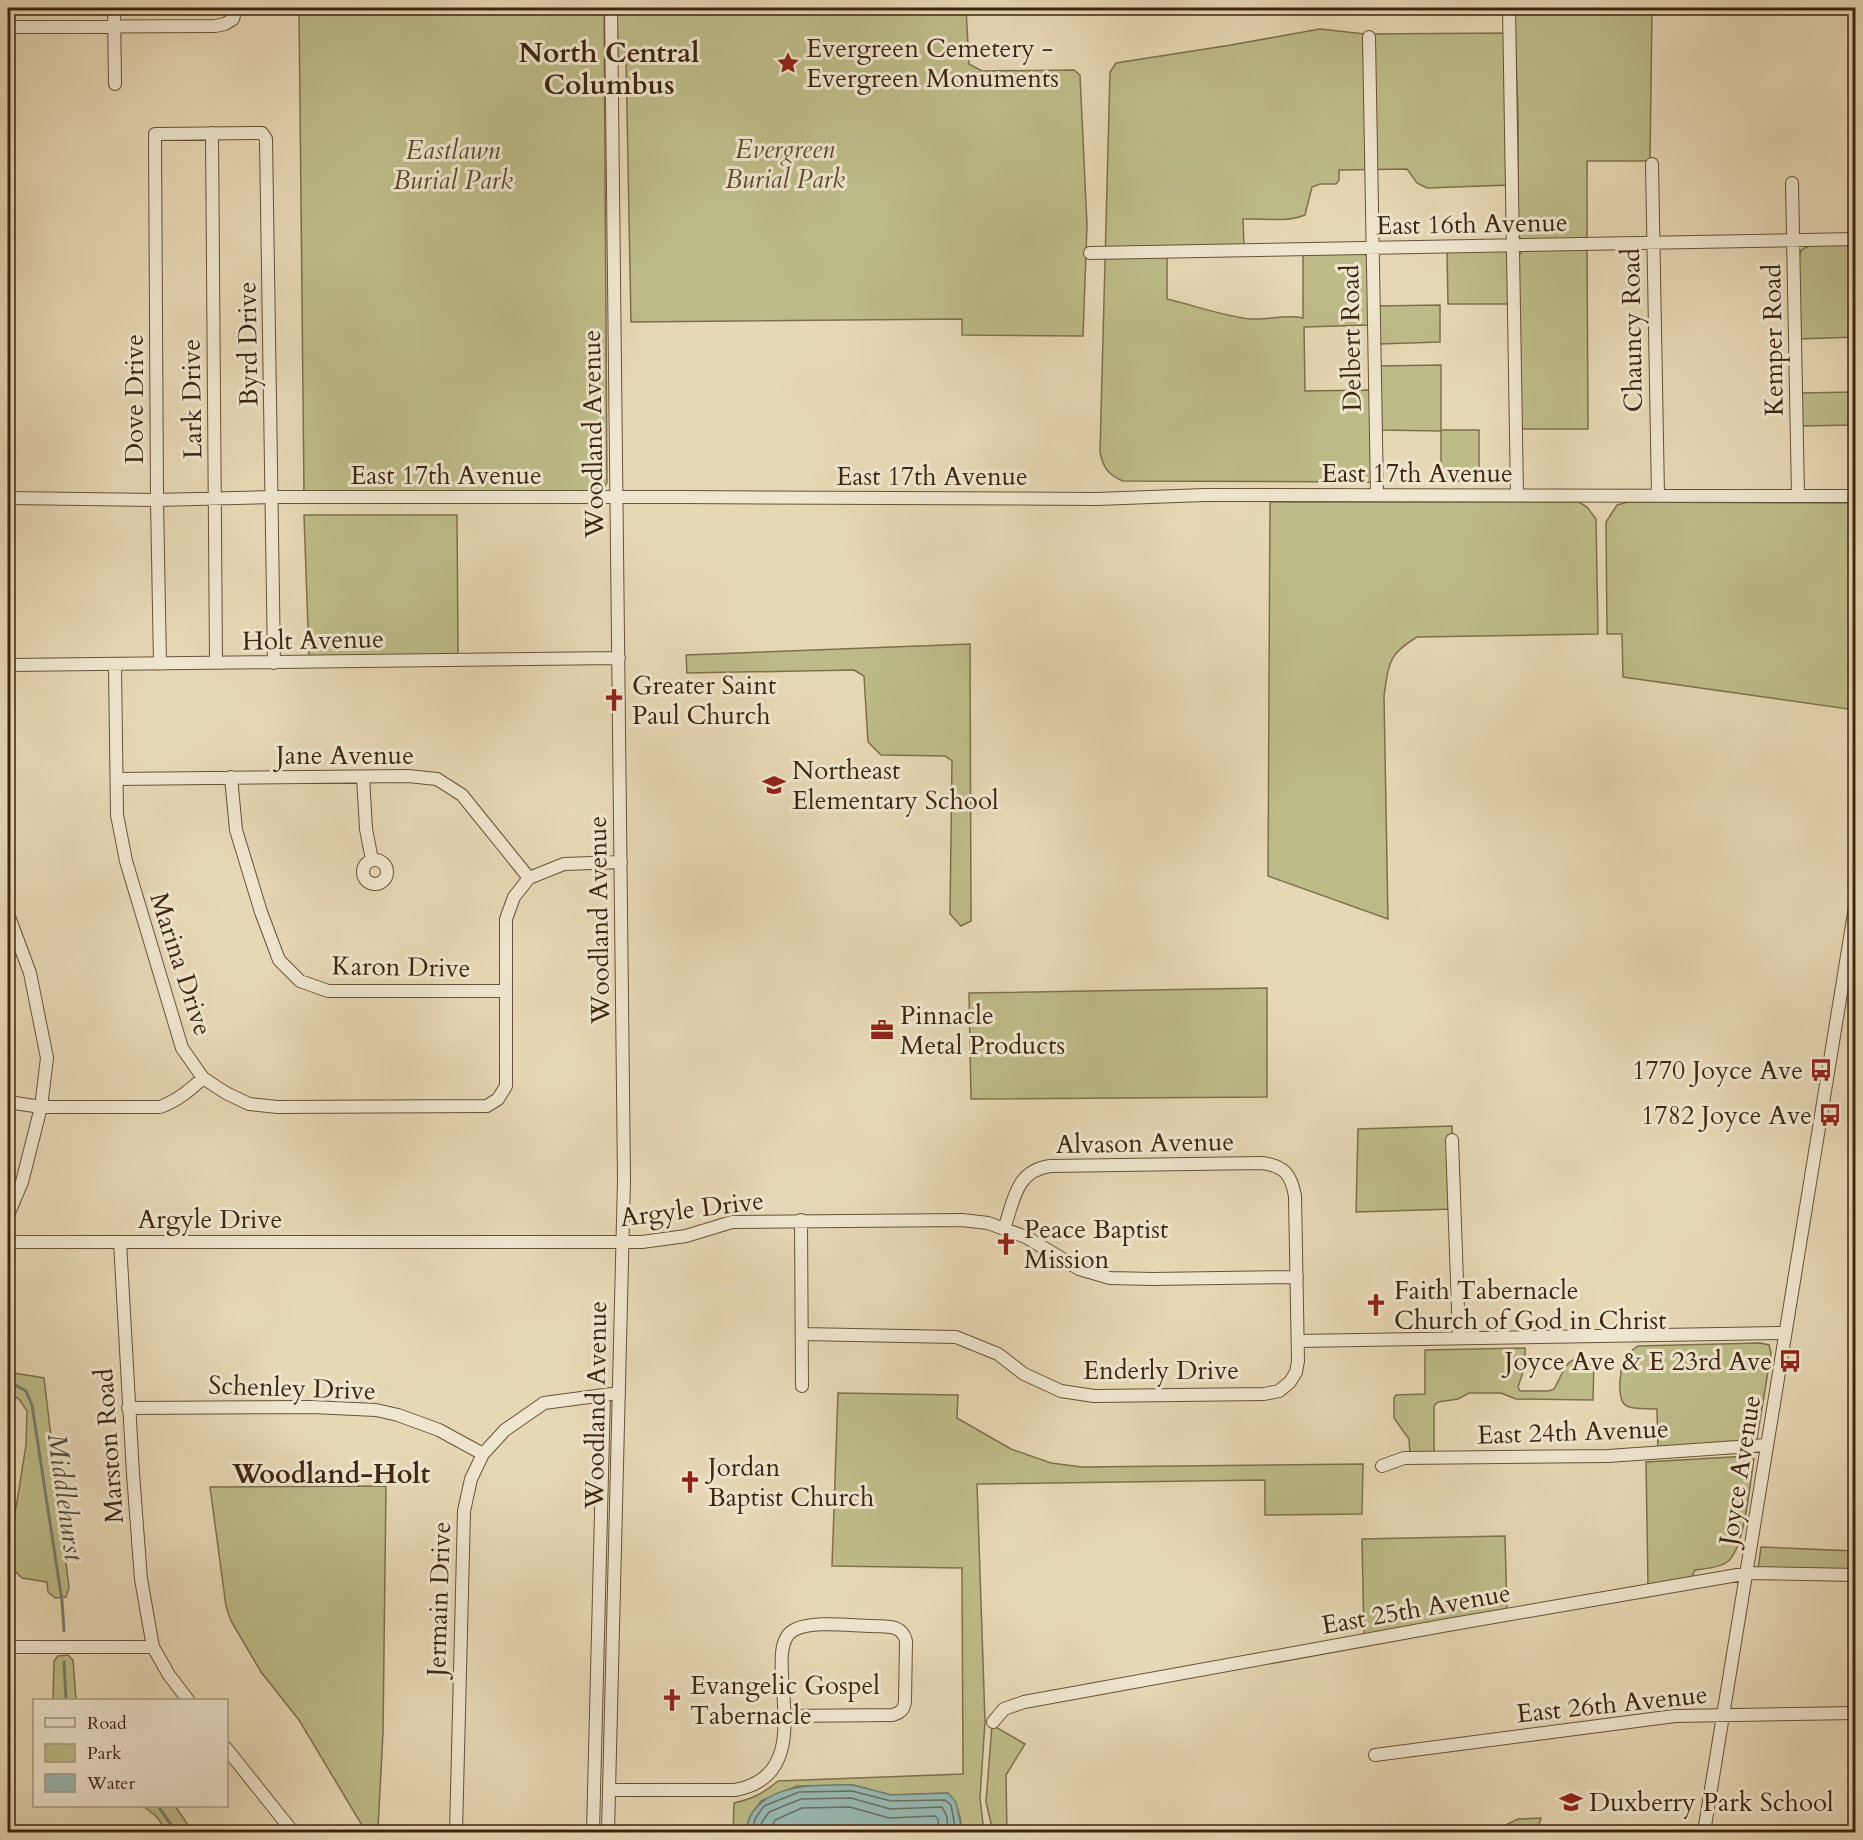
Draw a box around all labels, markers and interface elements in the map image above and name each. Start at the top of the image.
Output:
place label: Evergreen Cemetery - Evergreen Monuments [806,31,1059,96]
district label: North Central Columbus [519,34,699,104]
place icon: Evergreen Cemetery - Evergreen Monuments [775,50,801,76]
park label: Evergreen Burial Park [725,132,845,197]
park label: Eastlawn Burial Park [393,133,513,198]
street label: East 16th Avenue [1376,205,1568,243]
street label: Chauncy Road [1613,247,1651,412]
street label: Kemper Road [1754,263,1792,416]
street label: Delbert Road [1332,264,1370,412]
street label: Byrd Drive [229,281,267,407]
street label: Woodland Avenue [574,329,612,540]
street label: Dove Drive [117,334,152,464]
street label: Lark Drive [173,339,211,459]
street label: East 17th Avenue [1321,456,1513,491]
street label: East 17th Avenue [350,458,542,493]
street label: East 17th Avenue [836,459,1028,494]
street label: Holt Avenue [242,621,384,659]
place label: Greater Saint Paul Church [632,668,776,733]
church icon: Greater Saint Paul Church [601,687,627,713]
street label: Jane Avenue [272,738,414,773]
place label: Northeast Elementary School [792,753,999,818]
school or university icon: Northeast Elementary School [761,772,787,798]
street label: Woodland Avenue [580,815,618,1026]
street label: Marina Drive [141,888,221,1040]
street label: Karon Drive [331,948,471,986]
place label: Pinnacle Metal Products [900,998,1065,1063]
office icon: Pinnacle Metal Products [869,1017,895,1043]
place label: 1770 Joyce Ave [1632,1053,1803,1088]
bus stop icon: 1770 Joyce Ave [1808,1057,1834,1083]
place label: 1782 Joyce Ave [1641,1098,1812,1133]
bus stop icon: 1782 Joyce Ave [1817,1102,1843,1128]
street label: Alvason Avenue [1056,1124,1234,1162]
street label: Argyle Drive [618,1183,766,1235]
street label: Argyle Drive [138,1202,282,1237]
place label: Peace Baptist Mission [1024,1212,1168,1277]
church icon: Peace Baptist Mission [993,1231,1019,1257]
place label: Faith Tabernacle Church of God in Christ [1394,1273,1666,1338]
church icon: Faith Tabernacle Church of God in Christ [1363,1292,1389,1318]
street label: Woodland Avenue [577,1300,615,1511]
place label: Joyce Ave & E 23rd Ave [1501,1344,1772,1379]
bus stop icon: Joyce Ave & E 23rd Ave [1777,1348,1803,1374]
street label: Enderly Drive [1083,1353,1239,1388]
street label: Marston Road [86,1367,132,1525]
street label: Schenley Drive [208,1368,376,1408]
street label: Joyce Avenue [1710,1392,1769,1552]
street label: East 24th Avenue [1477,1411,1669,1453]
water label: Middlehurst [38,1431,92,1564]
place label: Jordan Baptist Church [704,1450,874,1515]
district label: Woodland-Holt [231,1456,430,1493]
church icon: Jordan Baptist Church [677,1469,703,1495]
street label: Jermain Drive [419,1521,459,1681]
street label: East 25th Avenue [1319,1575,1513,1643]
place label: Evangelic Gospel Tabernacle [690,1668,880,1733]
street label: East 26th Avenue [1515,1677,1709,1731]
church icon: Evangelic Gospel Tabernacle [659,1687,685,1713]
legend [33,1699,228,1807]
text: Road [87,1711,127,1736]
text: Park [87,1741,122,1766]
text: Water [86,1771,136,1796]
place label: Duxberry Park School [1589,1785,1834,1820]
school or university icon: Duxberry Park School [1558,1789,1584,1815]

